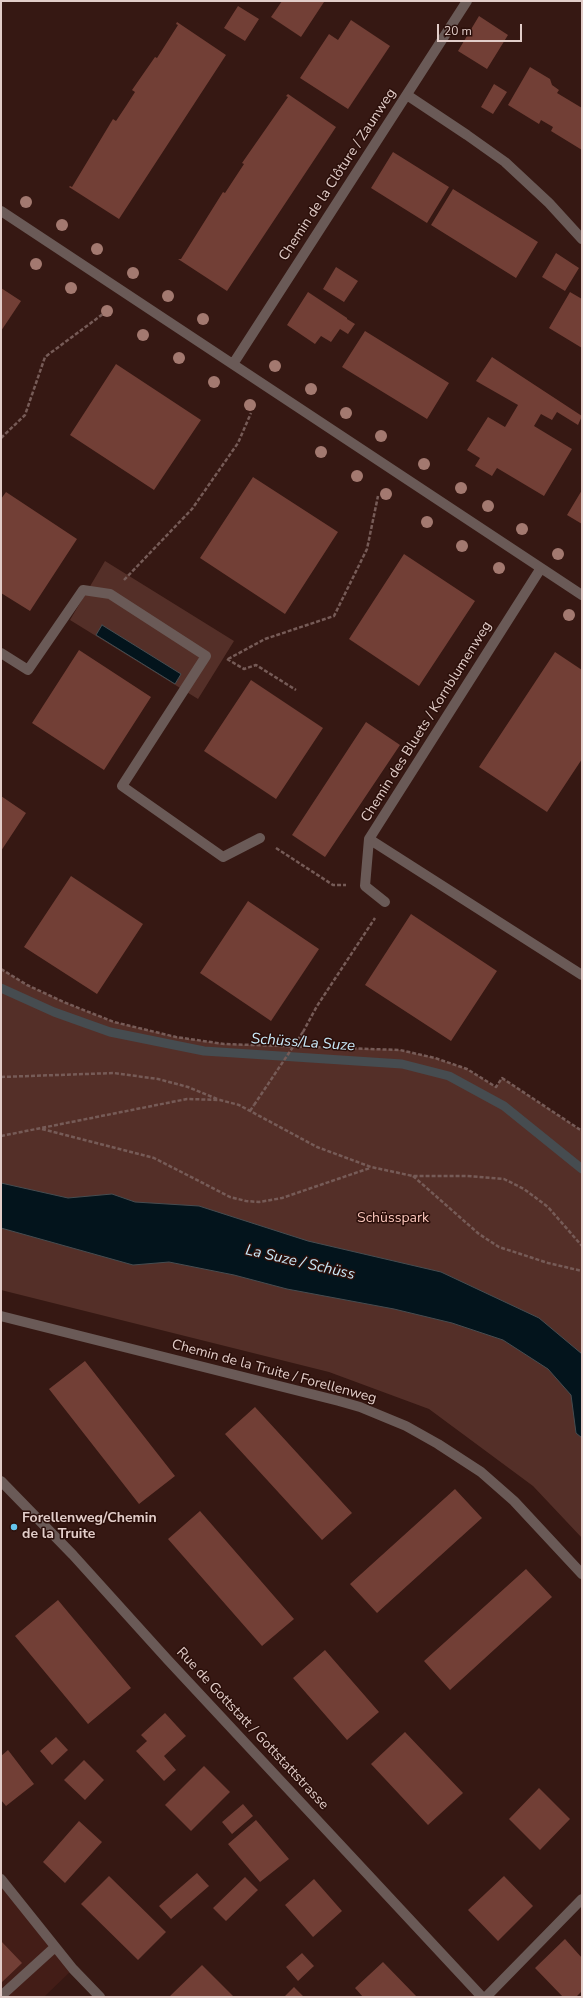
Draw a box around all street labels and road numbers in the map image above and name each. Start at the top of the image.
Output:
street label: Chemin de la Clôture / Zaunweg [276,86,400,264]
street label: Chemin des Bluets / Kornblumenweg [358,619,496,825]
street label: Chemin de la Truite / Forellenweg [170,1337,378,1407]
street label: Rue de Gottstatt / Gottstattstrasse [172,1644,332,1814]

